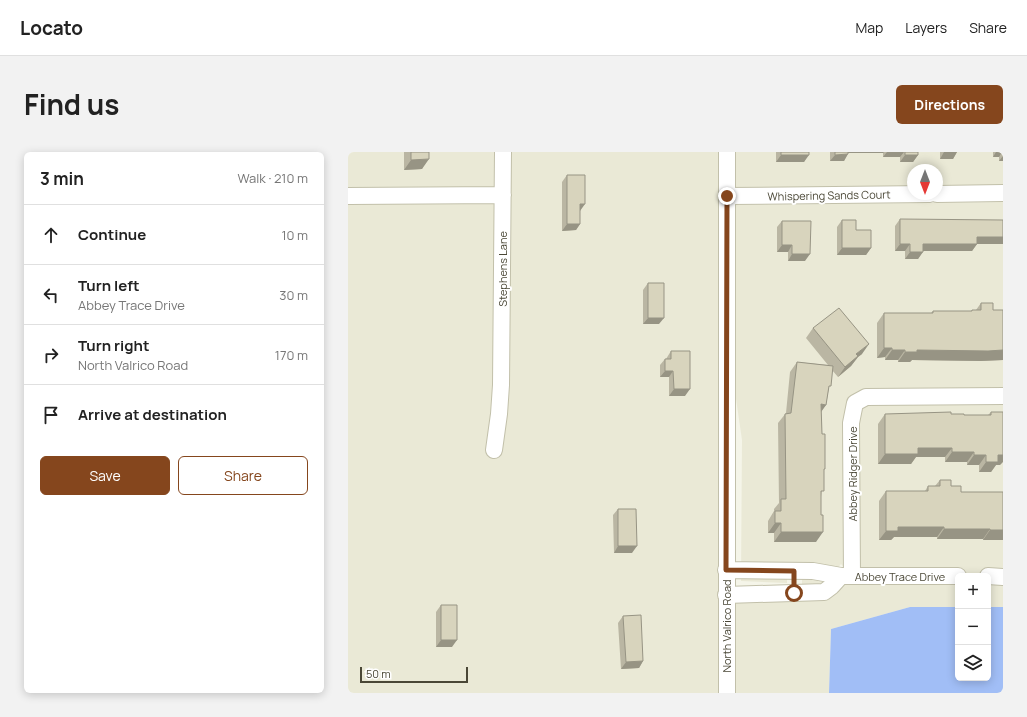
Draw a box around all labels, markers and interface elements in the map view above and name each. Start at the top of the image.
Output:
text: Locato [20,15,83,41]
text: Map [855,18,883,37]
text: Layers [905,18,947,37]
text: Share [969,18,1007,37]
text: Find us [24,85,119,123]
button: Directions [896,85,1003,124]
north arrow [907,164,943,200]
text: 3 min [40,167,84,190]
text: Walk · 210 m [238,169,308,187]
street label: Whispering Sands Court [767,186,891,204]
route end [718,187,736,205]
icon: ahead [40,224,62,246]
text: Continue [78,224,146,245]
text: 10 m [281,226,308,244]
street label: Stephens Lane [495,231,510,307]
text: Turn left [78,275,140,296]
icon: left [40,284,62,306]
text: 30 m [279,286,308,304]
text: Abbey Trace Drive [78,296,185,314]
text: Turn right [78,335,149,356]
icon: right [40,344,62,366]
text: 170 m [275,346,308,364]
text: North Valrico Road [78,356,188,374]
icon: arrive [40,404,62,426]
text: Arrive at destination [78,404,227,425]
street label: Abbey Ridger Drive [845,426,860,522]
button: Save [40,456,170,495]
button: Share [178,456,308,495]
street label: Abbey Trace Drive [855,569,946,584]
map controls [955,573,991,681]
button: + [955,573,991,609]
street label: North Valrico Road [719,579,734,673]
route start [785,584,803,602]
button: − [955,609,991,645]
button: layers [955,645,991,681]
scale bar [360,665,468,684]
text: 50 m [366,666,391,681]

